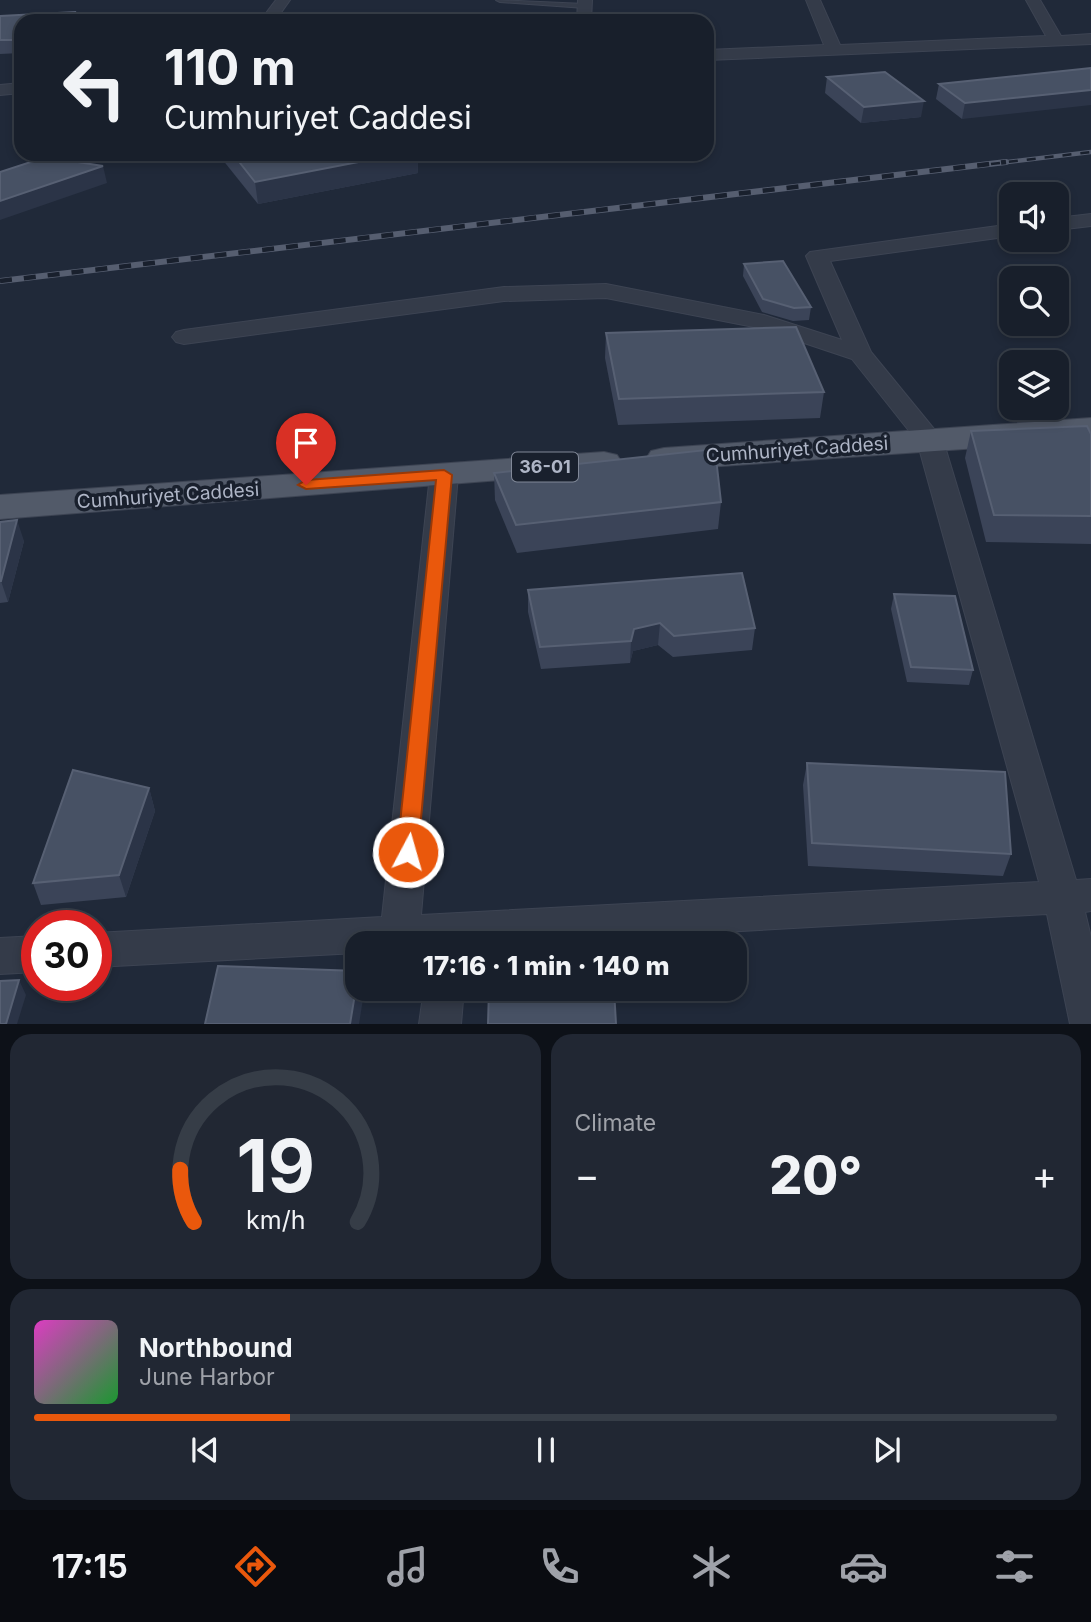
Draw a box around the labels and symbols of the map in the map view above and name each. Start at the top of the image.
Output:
pin [276,413,336,485]
street label: Cumhuriyet Caddesi [705,432,889,467]
road number: 36-01 [512,452,578,481]
street label: Cumhuriyet Caddesi [76,478,260,513]
position arrow [371,815,445,889]
speed limit sign: 30 [21,910,112,1001]

